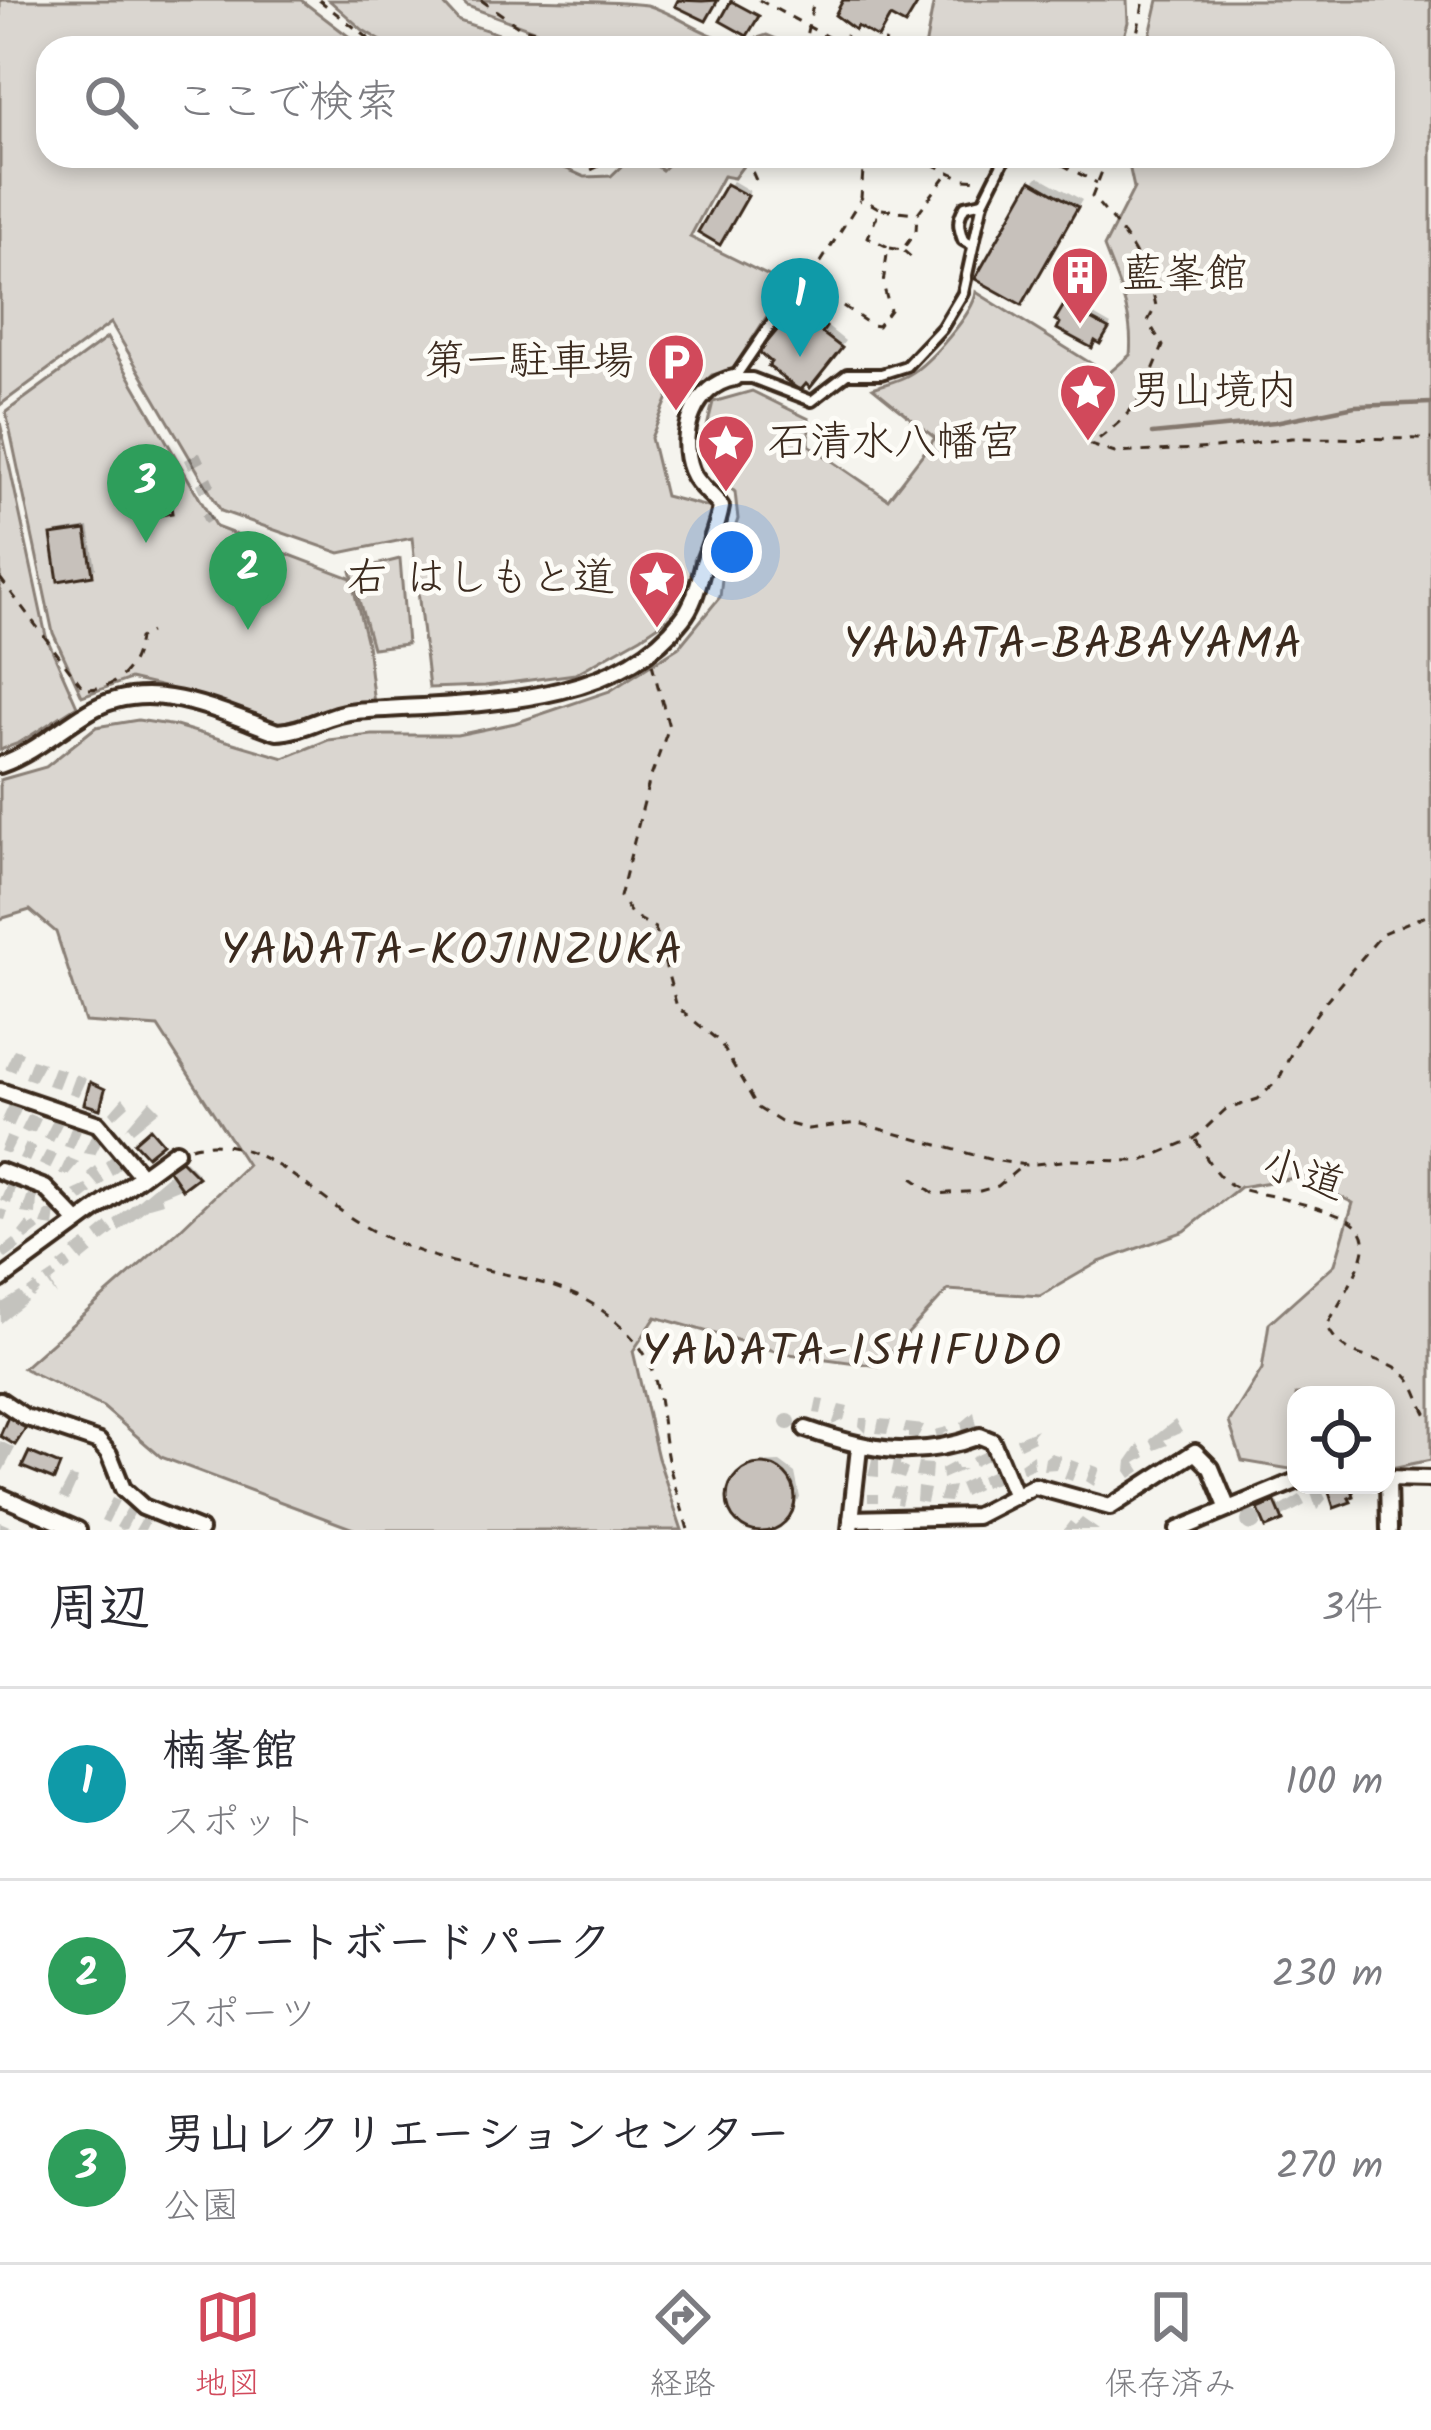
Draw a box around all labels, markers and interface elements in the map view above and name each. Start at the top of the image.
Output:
search box [36,36,1395,168]
text: ここで検索 [174,68,399,140]
icon: search [78,69,144,135]
place label: 藍峯館 [1122,242,1248,309]
building icon: 藍峯館 [1049,244,1111,326]
pin: 1 [761,258,839,357]
place label: 第一駐車場 [424,329,634,396]
parking icon: 第一駐車場 [645,331,707,413]
place label: 男山境内 [1130,359,1298,426]
place icon: 男山境内 [1057,361,1119,443]
place label: 石清水八幡宮 [768,410,1020,477]
place icon: 石清水八幡宮 [695,412,757,494]
pin: 3 [107,444,185,543]
your location [702,522,762,582]
pin: 2 [209,531,287,630]
place label: 右 はしもと道 [346,546,615,613]
place icon: 右 はしもと道 [626,548,688,630]
district label: YAWATA-BABAYAMA [843,610,1305,682]
district label: YAWATA-KOJINZUKA [221,916,685,988]
street label: 小道 [1253,1132,1353,1220]
district label: YAWATA-ISHIFUDO [642,1317,1064,1389]
map controls [1287,1386,1395,1494]
button: locate [1287,1386,1395,1494]
text: 周辺 [48,1570,150,1651]
text: 3件 [1322,1579,1383,1641]
text: 楠峯館 [162,1717,297,1789]
text: 1 [81,1753,93,1815]
text: 100 m [1285,1753,1383,1815]
text: スポット [162,1793,318,1855]
text: スケートボードパーク [162,1909,612,1981]
text: 2 [76,1945,98,2007]
text: 230 m [1272,1945,1383,2007]
text: スポーツ [162,1985,317,2047]
text: 男山レクリエーションセンター [162,2101,790,2173]
text: 3 [76,2137,98,2199]
text: 270 m [1276,2137,1383,2199]
text: 公園 [162,2177,240,2239]
tab: 地図 [195,2284,261,2412]
tab: 経路 [650,2284,716,2412]
tab: 保存済み [1105,2284,1237,2412]

